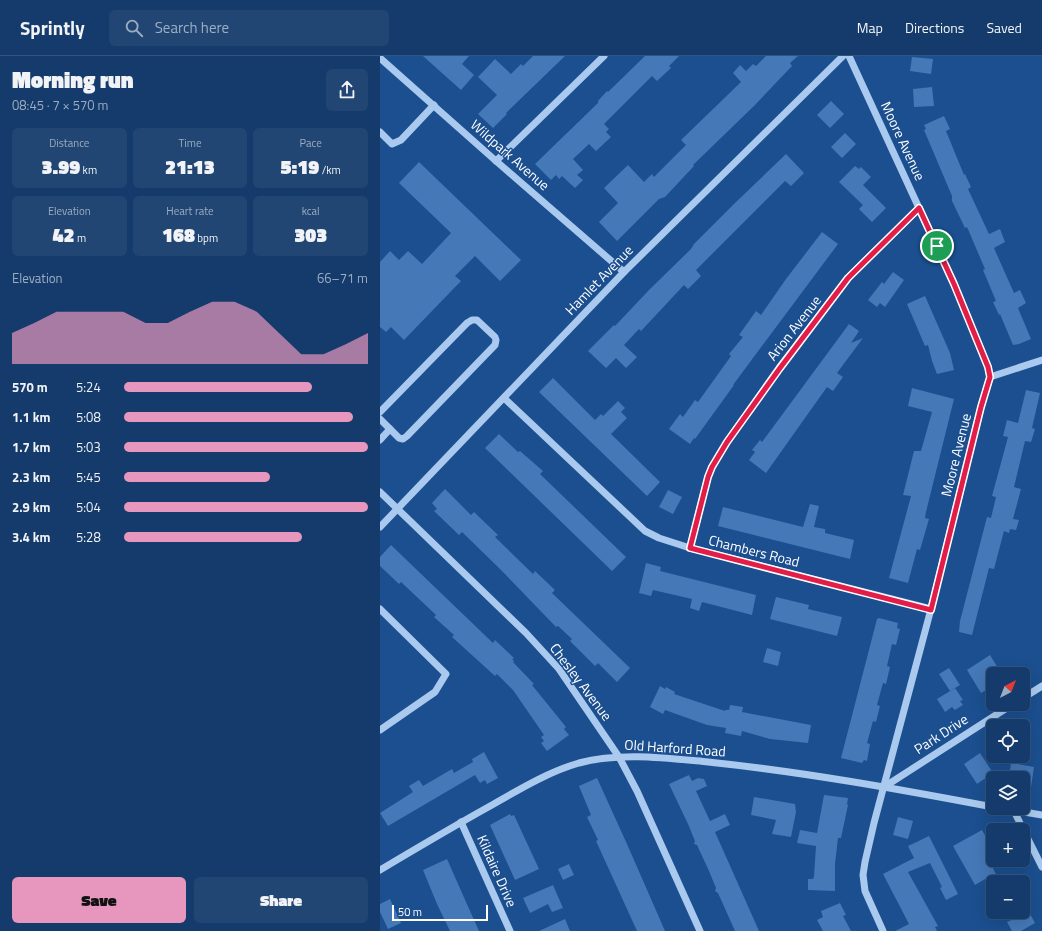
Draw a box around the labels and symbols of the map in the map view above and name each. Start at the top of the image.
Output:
street label: Moore Avenue [876,98,931,184]
street label: Wildpark Avenue [466,114,555,195]
pin [920,229,954,263]
street label: Hamlet Avenue [560,240,638,319]
street label: Arion Avenue [761,290,826,365]
street label: Moore Avenue [935,411,976,499]
street label: Chambers Road [706,529,802,572]
street label: Chesley Avenue [545,638,618,725]
north arrow [986,667,1030,711]
street label: Park Drive [910,708,972,759]
street label: Old Harford Road [624,733,726,762]
street label: Kildaire Drive [472,831,523,910]
scale bar [392,903,488,922]

